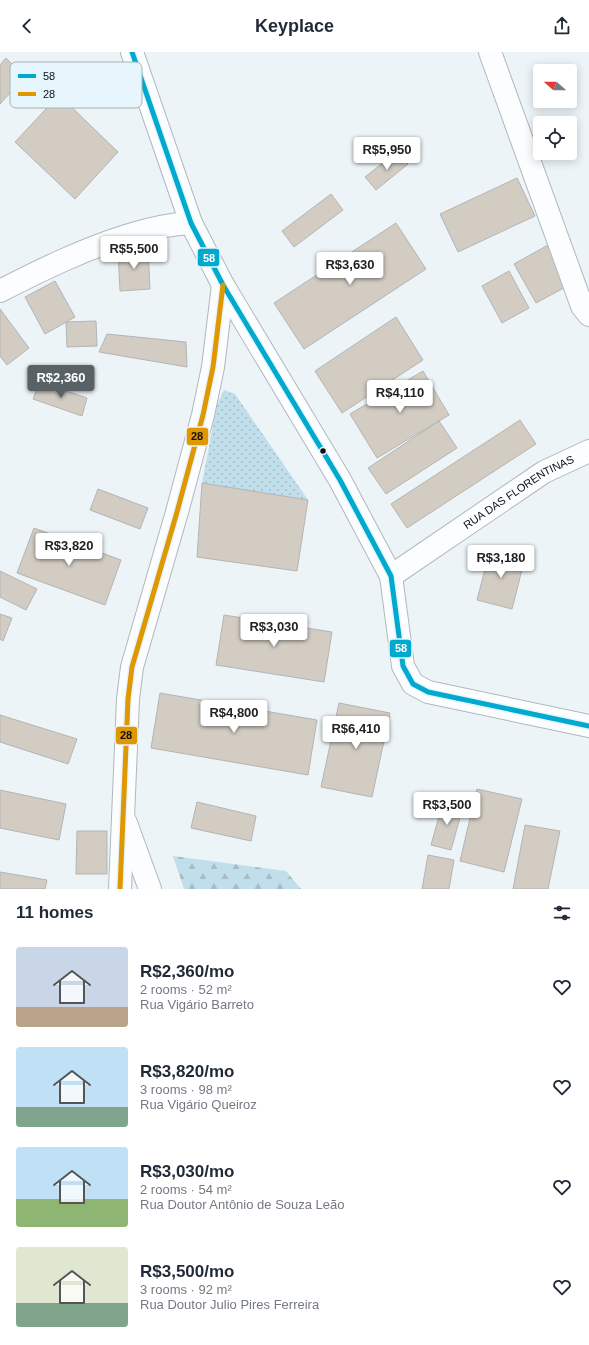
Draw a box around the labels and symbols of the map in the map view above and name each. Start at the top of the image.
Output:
legend [10,62,142,108]
north arrow [533,64,577,108]
text: 58 [43,70,55,82]
text: 28 [43,88,55,100]
pin: R$5,950 [350,137,424,171]
pin: R$5,500 [97,236,171,270]
line badge: 58 [197,248,220,267]
text: 58 [203,252,215,264]
pin: R$3,630 [313,252,387,286]
pin: R$2,360 [24,365,98,399]
pin: R$4,110 [363,380,437,414]
line badge: 28 [186,427,209,446]
text: 28 [191,430,203,442]
unlabelled marker [318,446,328,456]
street label: RUA DAS FLORENTINAS [461,453,576,531]
pin: R$3,820 [32,533,106,567]
pin: R$3,180 [464,545,538,579]
pin: R$3,030 [237,614,311,648]
line badge: 58 [389,639,412,658]
text: 58 [395,642,407,654]
pin: R$4,800 [197,700,271,734]
pin: R$6,410 [319,716,393,750]
line badge: 28 [115,726,138,745]
text: 28 [120,729,132,741]
pin: R$3,500 [410,792,484,826]

